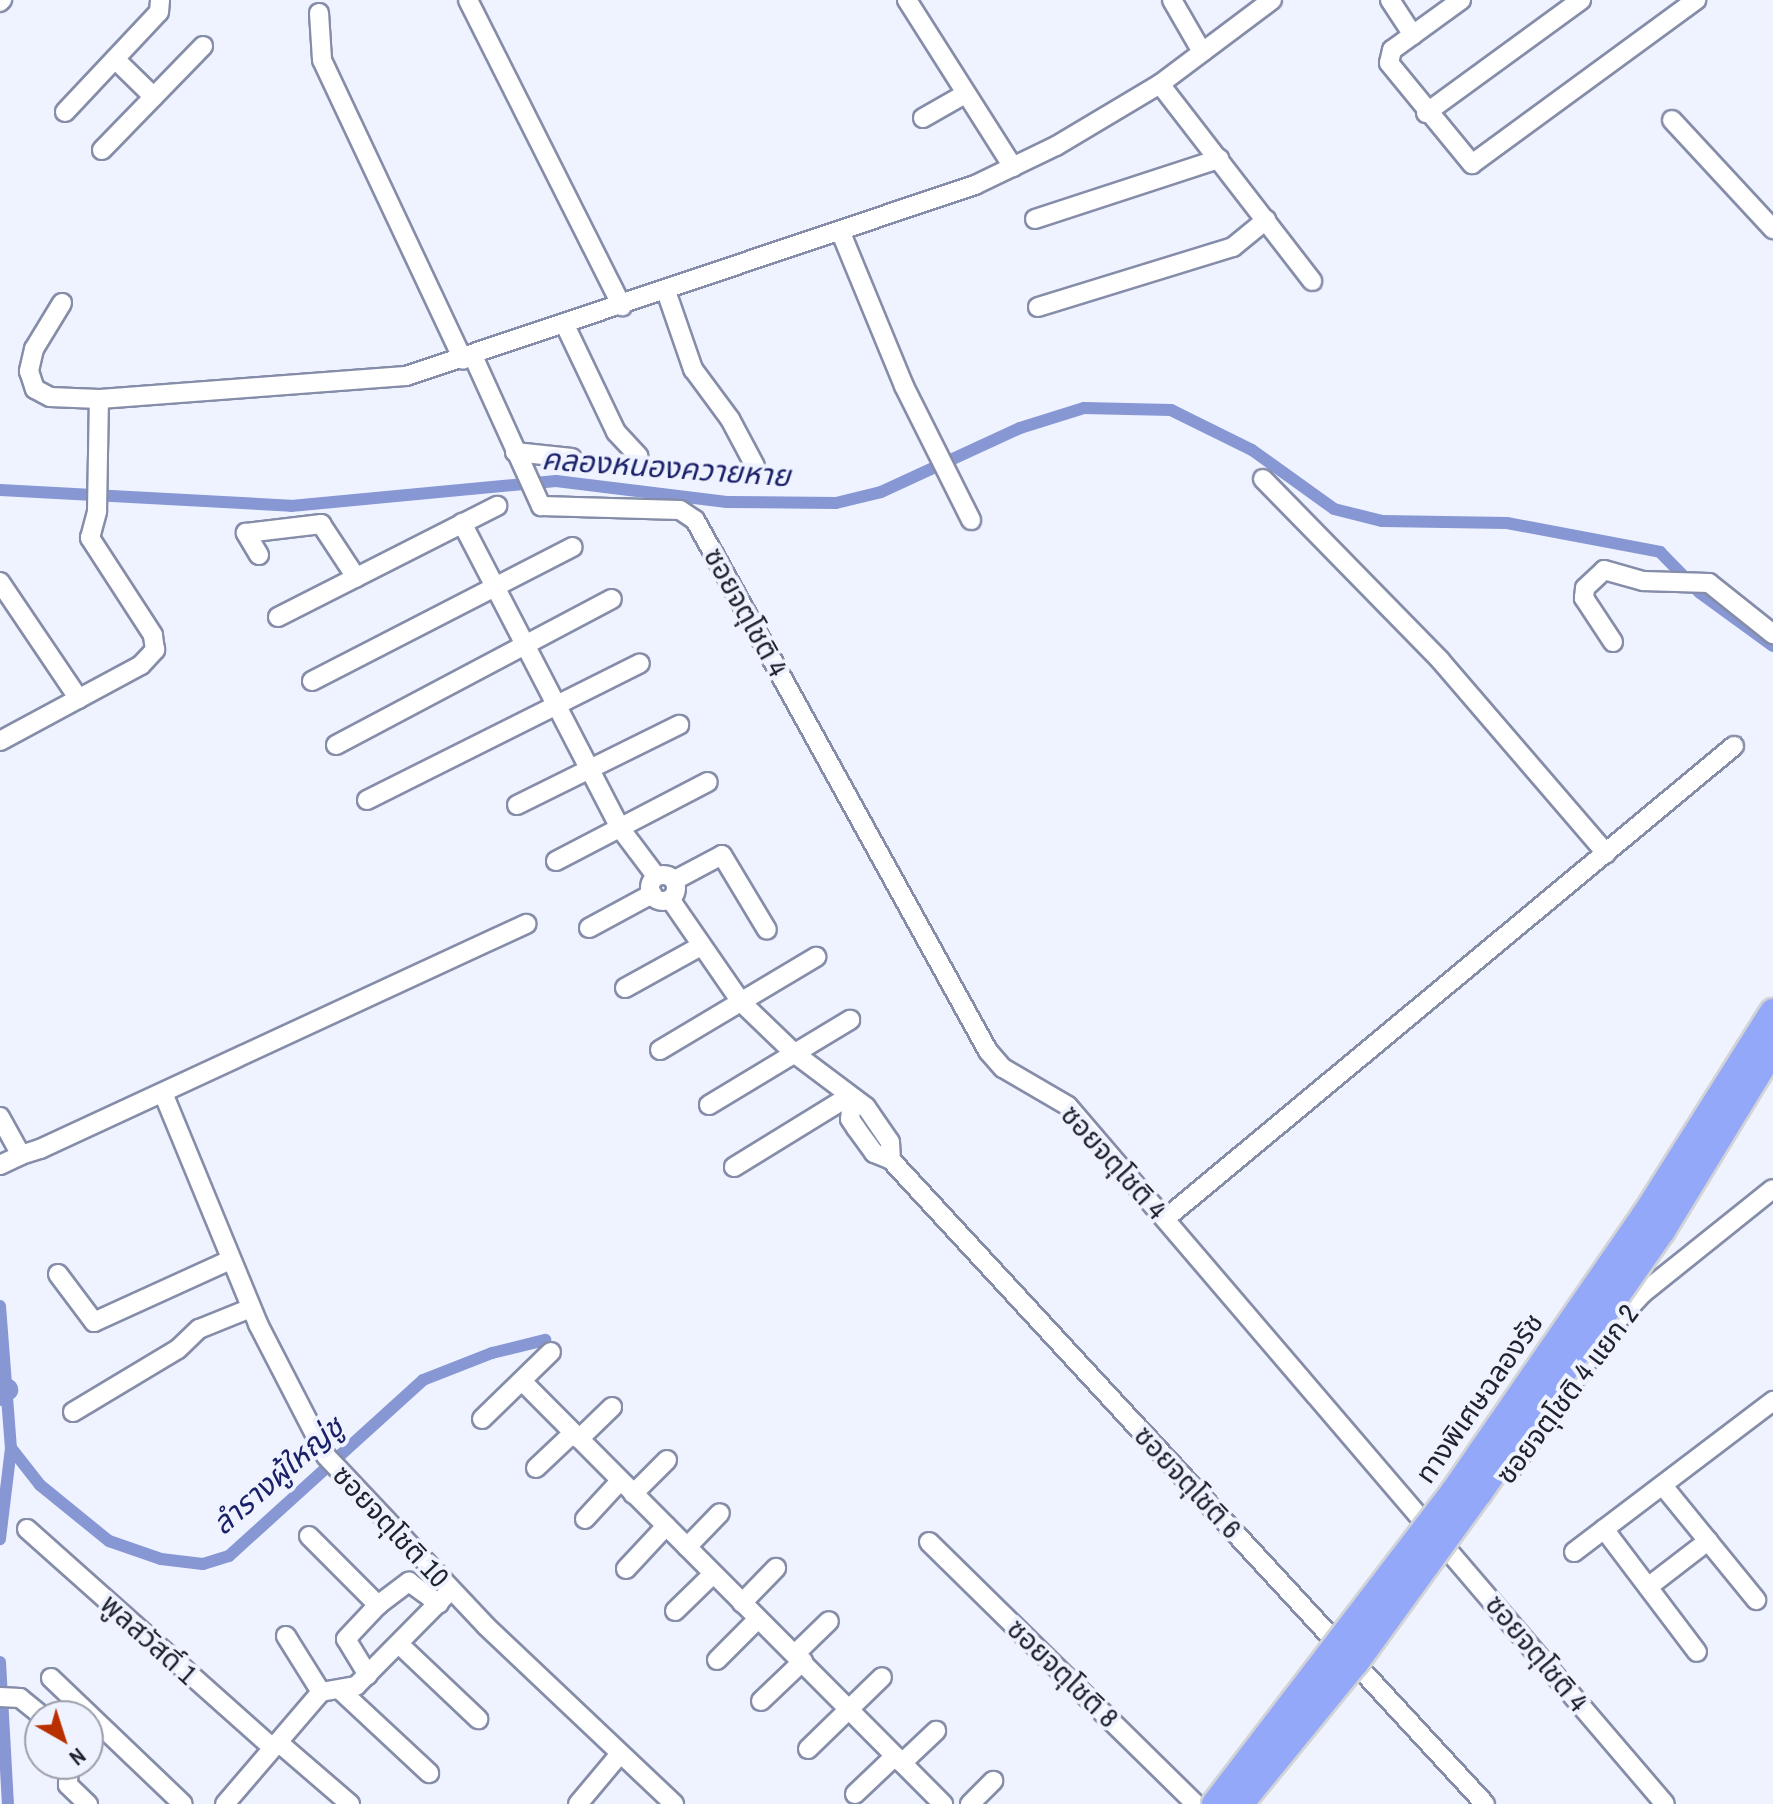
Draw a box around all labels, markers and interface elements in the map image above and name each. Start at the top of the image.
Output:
water label: คลองหนองควายหาย [541,440,791,494]
street label: ซอยจตุโชติ 4 [697,542,795,682]
street label: ซอยจตุโชติ 4 [1054,1098,1174,1226]
street label: ซอยจตุโชติ 4 แยก 2 [1489,1298,1645,1490]
street label: ทางพิเศษฉลองรัช [1408,1307,1550,1489]
water label: ลำรางผู้ใหญ่ชู [204,1408,350,1542]
street label: ซอยจตุโชติ 6 [1127,1419,1249,1545]
street label: ซอยจตุโชติ 10 [326,1458,456,1594]
street label: พูลสวัสดิ์ 1 [94,1587,204,1691]
street label: ซอยจตุโชติ 4 [1479,1588,1595,1718]
street label: ซอยจตุโชติ 8 [1000,1612,1126,1734]
north arrow [24,1700,104,1780]
text: N [63,1741,92,1773]

